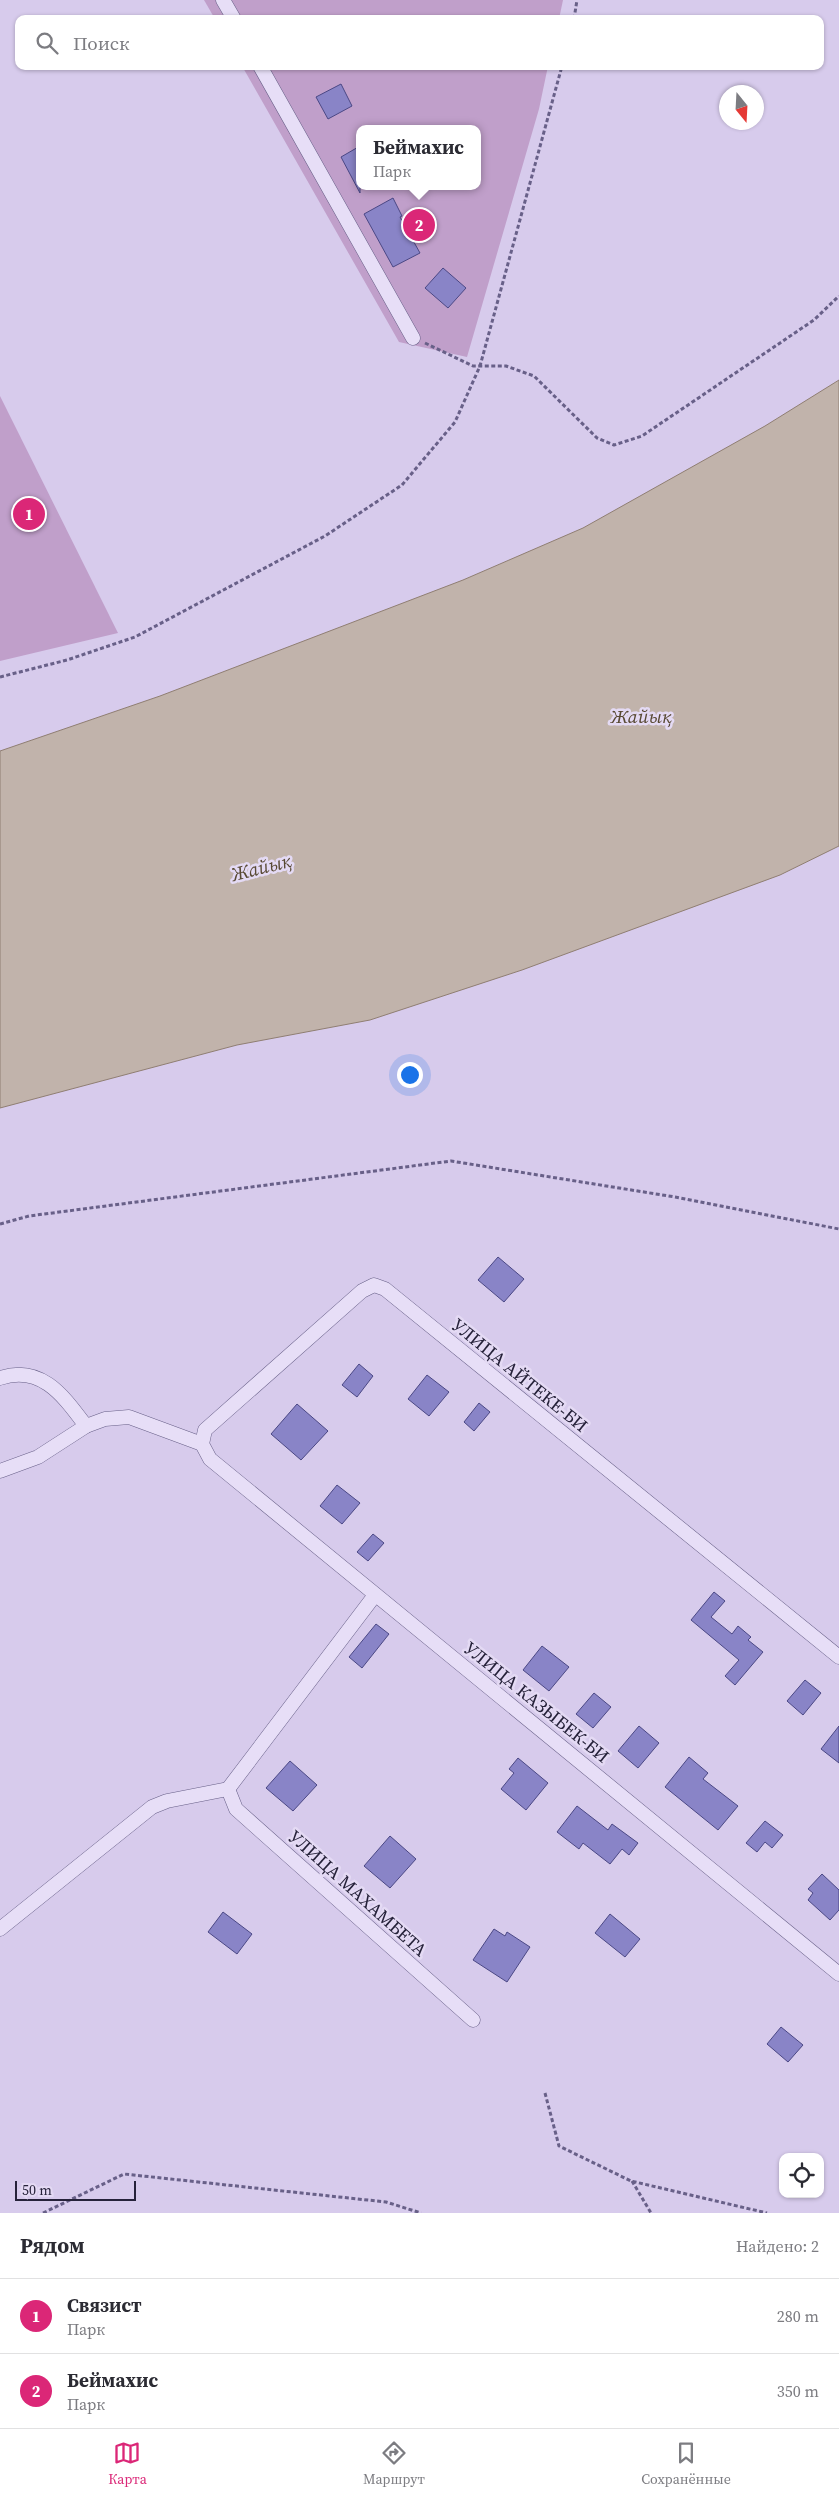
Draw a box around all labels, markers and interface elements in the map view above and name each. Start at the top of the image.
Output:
search box [15,15,824,70]
icon: search [33,29,61,57]
text: Поиск [73,30,130,56]
north arrow [719,85,764,130]
popup [356,125,481,190]
text: Беймахис [373,134,464,160]
text: Парк [373,160,411,182]
pin: 2 [403,206,435,244]
pin: 1 [13,495,45,533]
water label: Жайық [610,703,672,729]
water label: Жайық [227,847,294,887]
your location [397,1062,423,1088]
street label: УЛИЦА АЙТЕКЕ-БИ [447,1312,593,1438]
street label: УЛИЦА КАЗЫБЕК-БИ [459,1636,615,1768]
street label: УЛИЦА МАХАМБЕТА [283,1824,433,1962]
map controls [779,2153,824,2198]
button: locate [779,2153,824,2198]
scale bar [15,2178,136,2201]
text: 50 m [22,2180,52,2200]
text: Рядом [20,2231,85,2260]
text: Найдено: 2 [736,2235,819,2257]
text: Связист [67,2292,142,2318]
text: 1 [32,2305,40,2327]
text: 280 m [777,2305,819,2327]
text: Парк [67,2318,105,2340]
text: Беймахис [67,2367,158,2393]
text: 2 [32,2380,40,2402]
text: 350 m [777,2380,819,2402]
text: Парк [67,2393,105,2415]
tab: Карта [108,2439,147,2489]
tab: Маршрут [363,2439,425,2489]
tab: Сохранённые [641,2439,731,2489]

